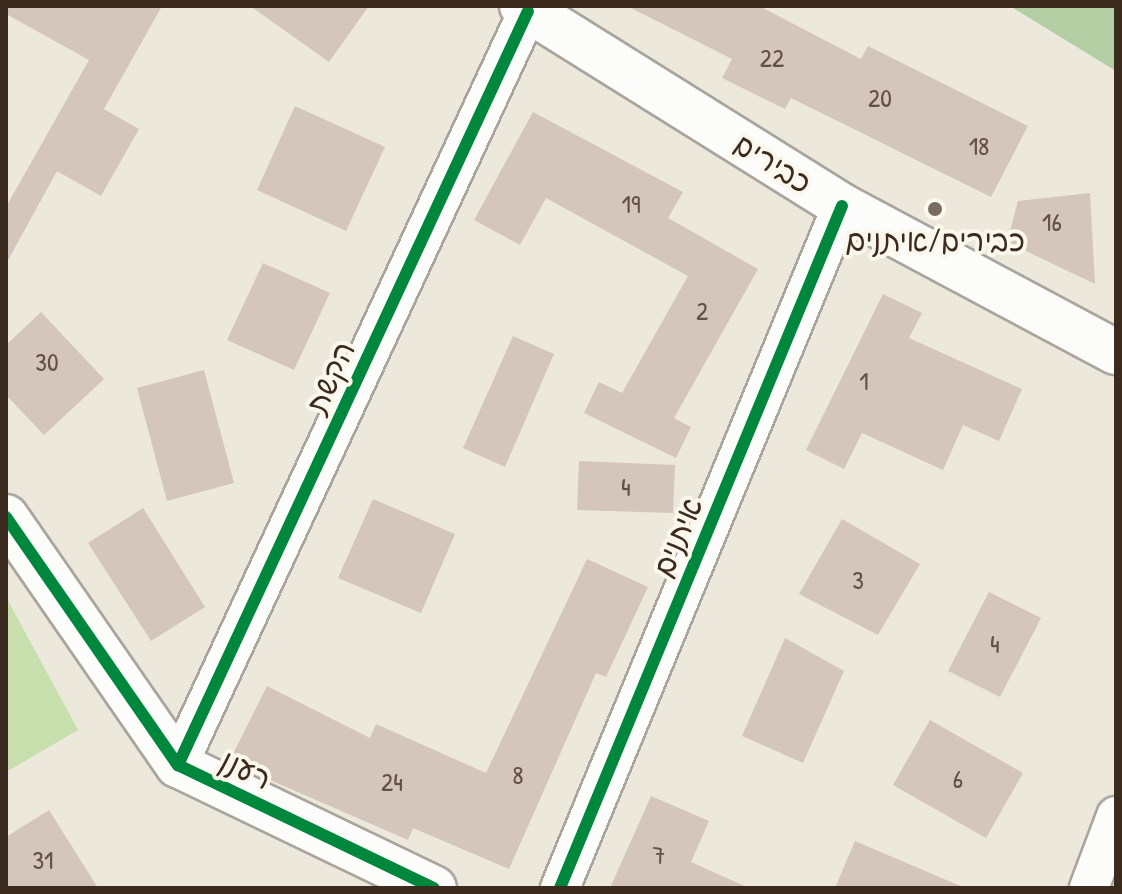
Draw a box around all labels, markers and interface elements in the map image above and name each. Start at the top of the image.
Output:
house number: 22 [760,42,784,74]
house number: 20 [868,82,892,114]
street label: כבירים [728,125,818,201]
house number: 18 [969,130,989,162]
house number: 19 [622,188,640,220]
marker: כבירים/איתנים [926,200,944,218]
house number: 16 [1042,206,1062,238]
place label: כבירים/איתנים [845,222,1025,258]
house number: 2 [696,295,708,327]
street label: הקשת [298,335,362,419]
house number: 30 [35,346,59,378]
house number: 1 [859,365,869,397]
house number: 4 [621,471,631,503]
street label: איתנים [644,492,710,582]
house number: 3 [852,564,864,596]
house number: 4 [990,628,1000,660]
street label: רענן [215,741,277,797]
house number: 8 [512,759,524,791]
house number: 6 [953,763,963,795]
house number: 24 [381,766,403,798]
house number: 7 [653,839,665,871]
house number: 31 [32,844,54,876]

